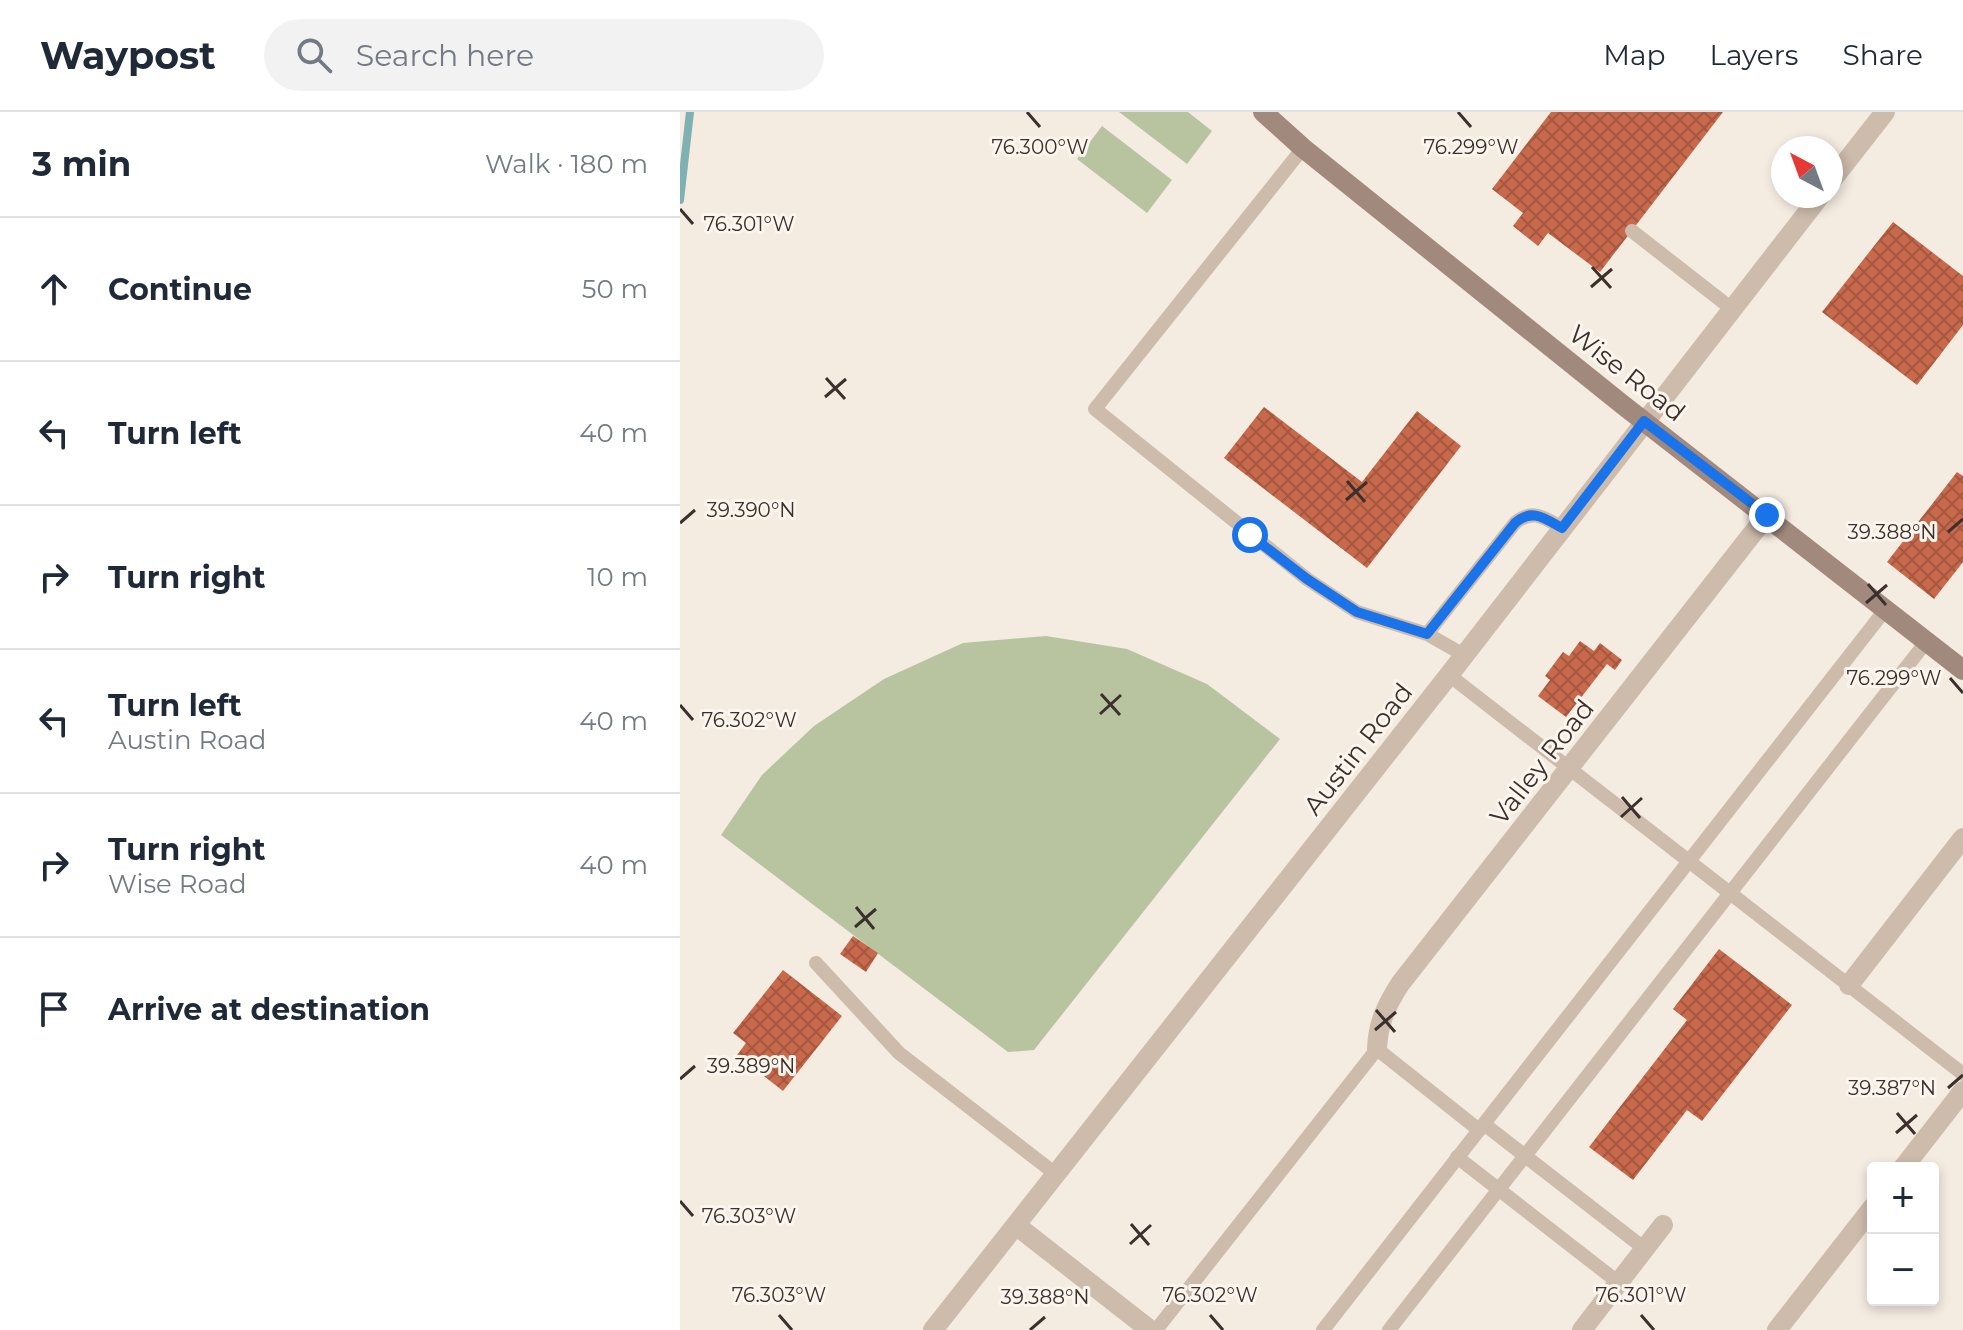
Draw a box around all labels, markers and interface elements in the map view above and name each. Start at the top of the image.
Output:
search box [264,19,824,91]
text: Waypost [40,32,216,79]
icon: search [292,33,336,77]
text: Search here [356,37,534,74]
text: Map [1603,38,1666,72]
text: Layers [1710,38,1799,72]
text: Share [1843,38,1923,72]
text: 76.300°W [991,135,1089,159]
text: 76.299°W [1423,135,1519,159]
north arrow [1771,136,1843,208]
text: 3 min [32,143,131,185]
text: Walk · 180 m [485,148,648,180]
text: 76.301°W [703,212,795,236]
icon: ahead [32,267,76,311]
text: Continue [108,271,252,308]
text: 50 m [582,273,648,305]
street label: Wise Road [1563,318,1691,428]
icon: left [32,411,76,455]
text: Turn left [108,415,241,452]
text: 40 m [579,417,648,449]
route end [1749,497,1785,533]
text: 39.390°N [706,498,796,522]
route start [1232,517,1268,553]
text: 39.388°N [1847,520,1937,544]
icon: right [32,555,76,599]
text: Turn right [108,559,265,596]
text: 10 m [587,561,648,593]
text: 76.299°W [1846,666,1942,690]
street label: Austin Road [1297,677,1419,821]
text: Turn left [108,687,241,724]
street label: Valley Road [1483,693,1601,831]
icon: left [32,699,76,743]
text: 40 m [579,705,648,737]
text: 76.302°W [701,708,797,732]
text: Austin Road [108,724,266,756]
text: Turn right [108,831,265,868]
icon: right [32,843,76,887]
text: 40 m [579,849,648,881]
text: Wise Road [108,868,247,900]
icon: arrive [32,987,76,1031]
text: Arrive at destination [108,991,430,1028]
text: 39.389°N [707,1054,795,1078]
text: 39.387°N [1848,1076,1936,1100]
map controls [1867,1162,1939,1306]
button: + [1867,1162,1939,1234]
text: 76.303°W [702,1204,796,1228]
button: − [1867,1234,1939,1306]
text: 76.303°W [732,1283,826,1307]
text: 76.302°W [1162,1283,1258,1307]
text: 76.301°W [1595,1283,1687,1307]
text: 39.388°N [1000,1285,1090,1309]

